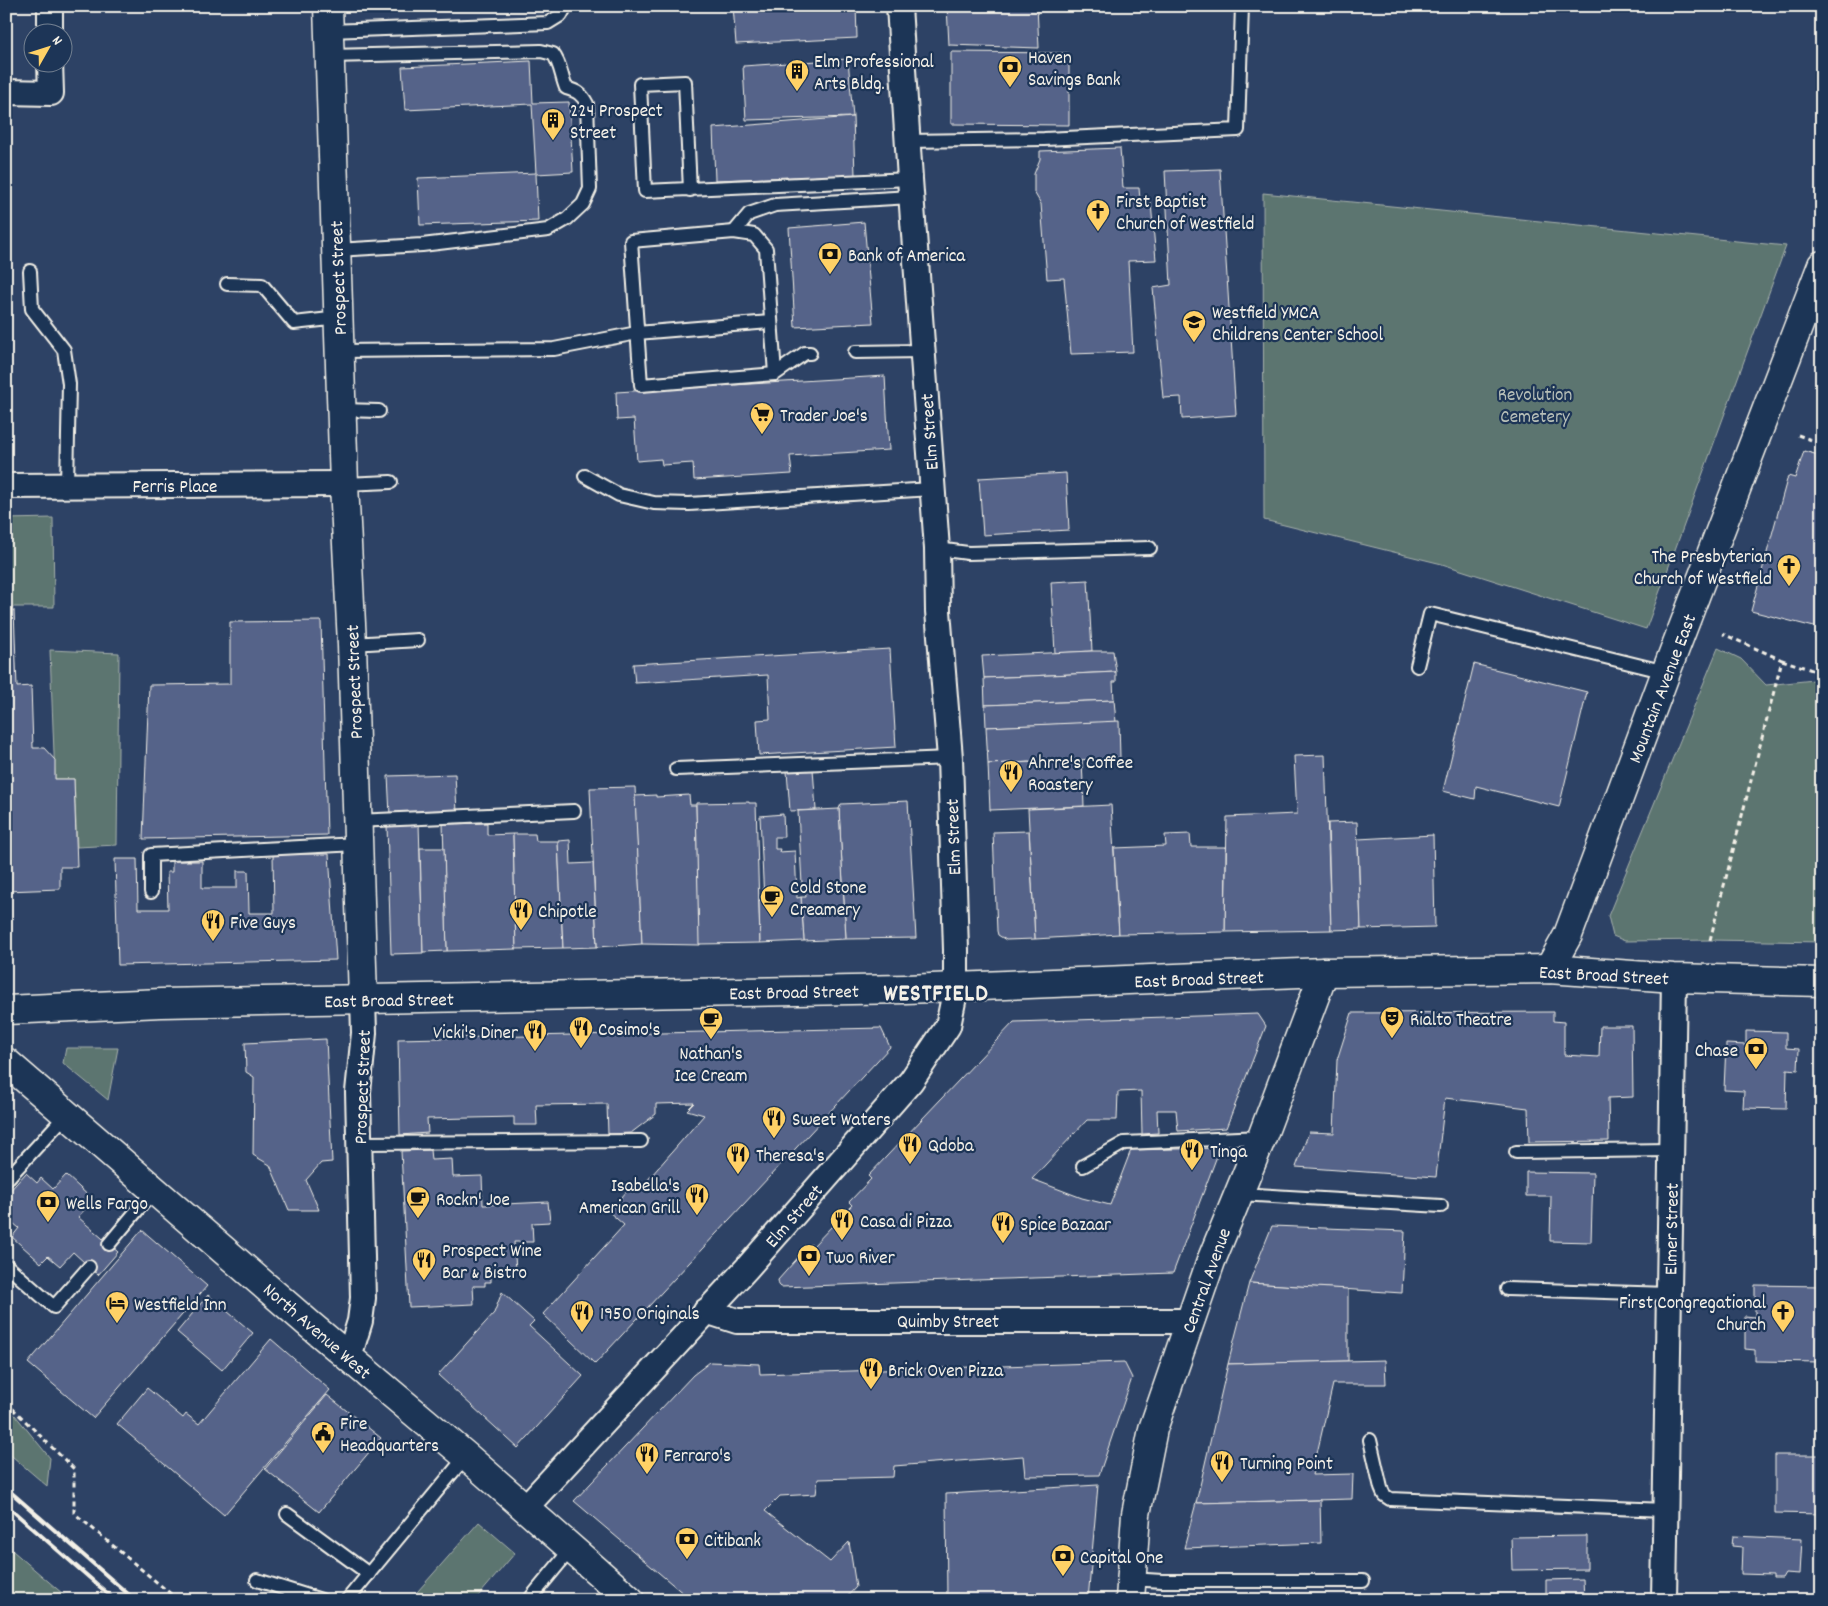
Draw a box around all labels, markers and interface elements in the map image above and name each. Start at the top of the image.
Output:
north arrow [22,22,72,72]
text: N [47,32,67,50]
place label: Haven Savings Bank [1028,46,1121,95]
place label: Elm Professional Arts Bldg. [814,50,934,99]
bank icon: Haven Savings Bank [997,54,1023,88]
building icon: Elm Professional Arts Bldg. [784,58,810,92]
place label: 224 Prospect Street [570,99,663,148]
building icon: 224 Prospect Street [540,107,566,141]
place label: First Baptist Church of Westfield [1116,190,1254,239]
church icon: First Baptist Church of Westfield [1085,198,1111,232]
street label: Prospect Street [325,220,356,336]
bank icon: Bank of America [817,241,843,275]
place label: Bank of America [848,244,966,271]
place label: Westfield YMCA Childrens Center School [1212,301,1383,350]
school or university icon: Westfield YMCA Childrens Center School [1181,309,1207,343]
park label: Revolution Cemetery [1498,383,1572,432]
street label: Elm Street [915,393,948,471]
supermarket icon: Trader Joe's [749,401,775,435]
place label: Trader Joe's [780,404,868,431]
street label: Ferris Place [133,475,217,502]
place label: The Presbyterian Church of Westfield [1634,545,1772,594]
church icon: The Presbyterian Church of Westfield [1776,553,1802,587]
street label: Mountain Avenue East [1623,611,1705,768]
street label: Prospect Street [341,624,372,740]
place label: Ahrre's Coffee Roastery [1028,751,1133,800]
restaurant icon: Ahrre's Coffee Roastery [998,759,1024,793]
street label: Elm Street [941,798,970,876]
place label: Cold Stone Creamery [790,876,867,925]
cafe icon: Cold Stone Creamery [759,884,785,918]
restaurant icon: Chipotle [508,897,534,931]
place label: Chipotle [538,900,597,927]
restaurant icon: Five Guys [200,908,226,942]
place label: Five Guys [230,911,296,938]
street label: East Broad Street [1538,961,1669,994]
street label: East Broad Street [1134,966,1264,997]
district label: WESTFIELD [883,978,989,1012]
street label: East Broad Street [729,980,859,1009]
street label: East Broad Street [324,988,454,1017]
theatre icon: Rialto Theatre [1379,1005,1405,1039]
cafe icon: Nathan's Ice Cream [698,1006,724,1040]
place label: Rialto Theatre [1410,1008,1512,1035]
restaurant icon: Cosimo's [568,1015,594,1049]
restaurant icon: Vicki's Diner [522,1018,548,1052]
place label: Cosimo's [598,1018,661,1045]
place label: Vicki's Diner [433,1021,518,1048]
street label: Prospect Street [349,1029,380,1145]
bank icon: Chase [1743,1036,1769,1070]
place label: Chase [1695,1039,1738,1066]
place label: Nathan's Ice Cream [675,1042,748,1091]
restaurant icon: Sweet Waters [761,1105,787,1139]
place label: Sweet Waters [792,1108,891,1135]
restaurant icon: Qdoba [897,1131,923,1165]
place label: Qdoba [928,1134,975,1161]
restaurant icon: Tinga [1179,1137,1205,1171]
place label: Tinga [1210,1140,1248,1167]
restaurant icon: Theresa's [725,1141,751,1175]
place label: Theresa's [756,1144,825,1171]
place label: Isabella's American Grill [579,1174,680,1223]
street label: Elm Street [760,1179,831,1255]
restaurant icon: Isabella's American Grill [684,1182,710,1216]
street label: Elmer Street [1659,1183,1688,1275]
cafe icon: Rockn' Joe [405,1185,431,1219]
place label: Rockn' Joe [436,1188,510,1215]
bank icon: Wells Fargo [35,1189,61,1223]
place label: Wells Fargo [66,1192,148,1219]
restaurant icon: Casa di Pizza [829,1207,855,1241]
place label: Casa di Pizza [860,1210,953,1237]
restaurant icon: Spice Bazaar [990,1210,1016,1244]
place label: Spice Bazaar [1020,1213,1111,1240]
street label: Central Avenue [1177,1225,1240,1338]
place label: Prospect Wine Bar & Bistro [442,1239,542,1288]
bank icon: Two River [796,1243,822,1277]
place label: Two River [826,1246,895,1273]
restaurant icon: Prospect Wine Bar & Bistro [411,1247,437,1281]
street label: North Avenue West [256,1278,376,1387]
hotel icon: Westfield Inn [104,1290,130,1324]
place label: First Congregational Church [1619,1291,1766,1340]
place label: Westfield Inn [134,1293,227,1320]
restaurant icon: 1950 Originals [569,1299,595,1333]
church icon: First Congregational Church [1770,1299,1796,1333]
place label: 1950 Originals [600,1302,700,1329]
street label: Quimby Street [897,1310,999,1337]
restaurant icon: Brick Oven Pizza [858,1356,884,1390]
place label: Brick Oven Pizza [888,1359,1004,1386]
place label: Fire Headquarters [340,1412,439,1461]
public building icon: Fire Headquarters [310,1420,336,1454]
restaurant icon: Ferraro's [634,1441,660,1475]
place label: Ferraro's [664,1444,731,1471]
restaurant icon: Turning Point [1209,1449,1235,1483]
place label: Turning Point [1240,1452,1333,1479]
bank icon: Citibank [674,1526,700,1560]
place label: Citibank [704,1529,761,1556]
bank icon: Capital One [1050,1543,1076,1577]
place label: Capital One [1080,1546,1163,1573]

